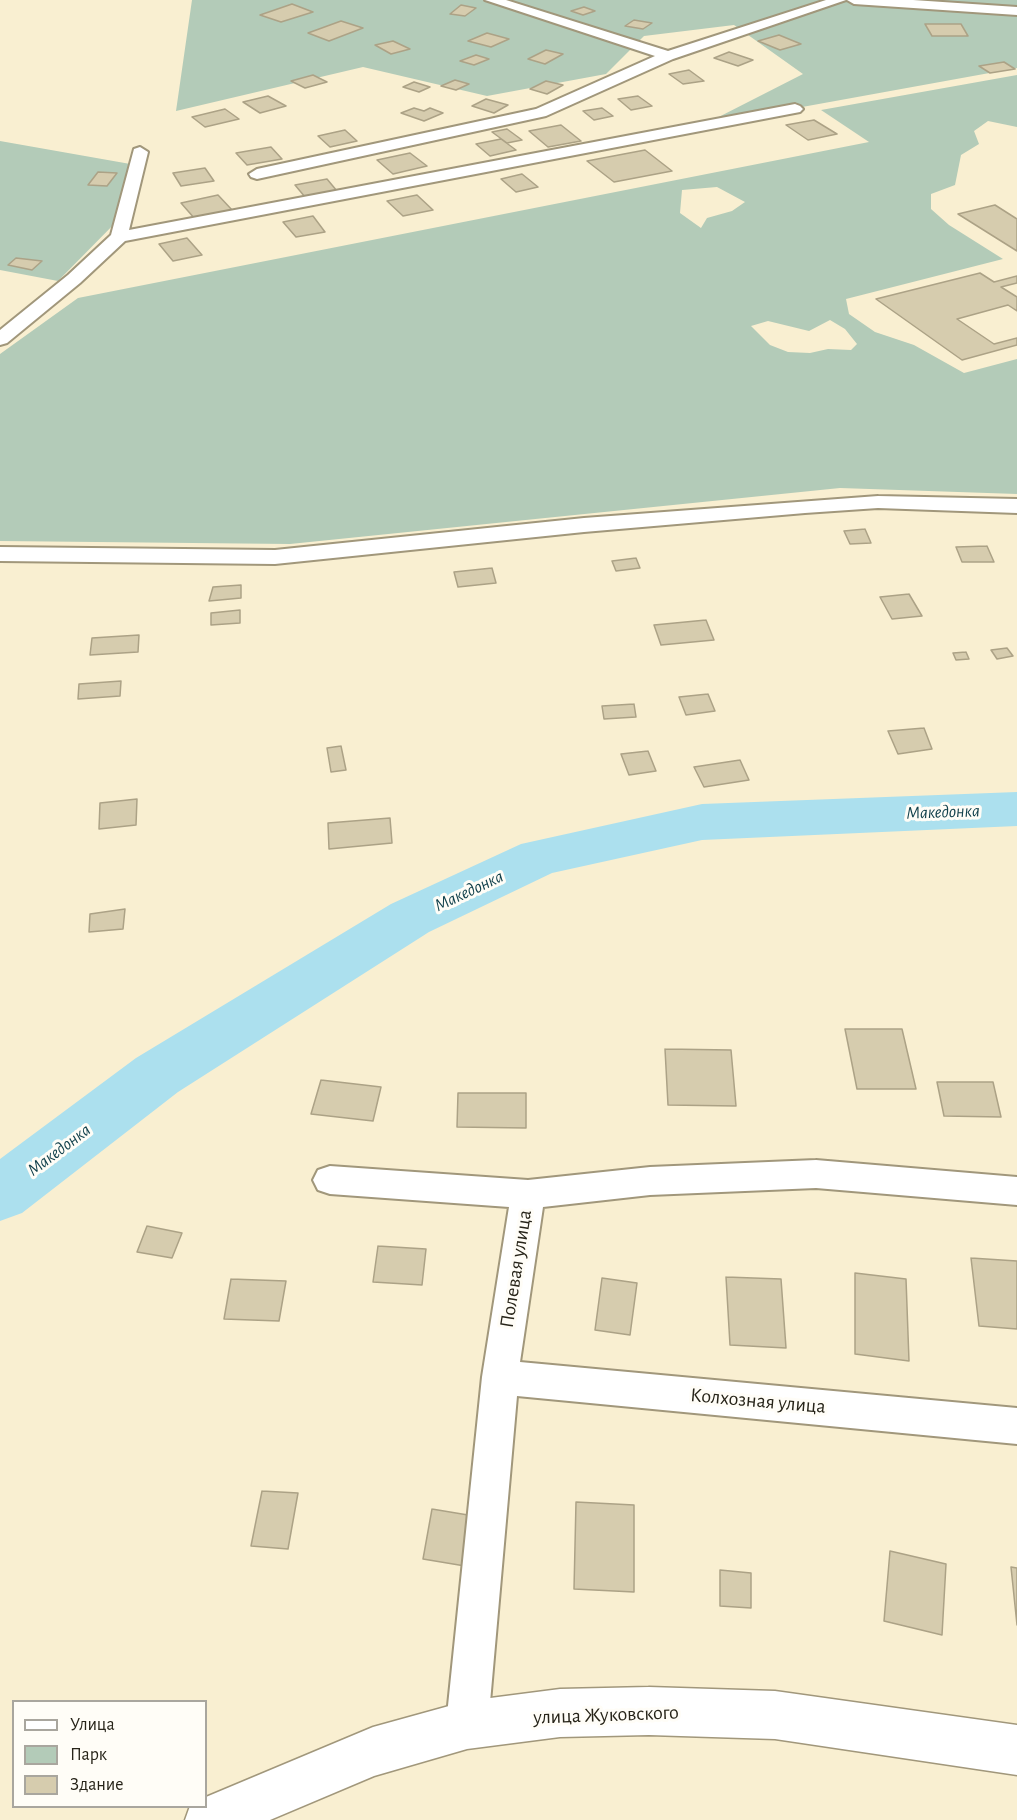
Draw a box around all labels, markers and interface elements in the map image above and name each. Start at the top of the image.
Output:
water label: Македонка [906,800,980,824]
water label: Македонка [431,866,507,916]
water label: Македонка [23,1119,95,1181]
street label: Полевая улица [495,1208,537,1330]
street label: Колхозная улица [689,1383,827,1419]
legend [12,1700,207,1808]
street label: улица Жуковского [533,1700,679,1730]
text: Улица [70,1716,115,1734]
text: Парк [70,1746,107,1764]
text: Здание [70,1776,124,1794]

